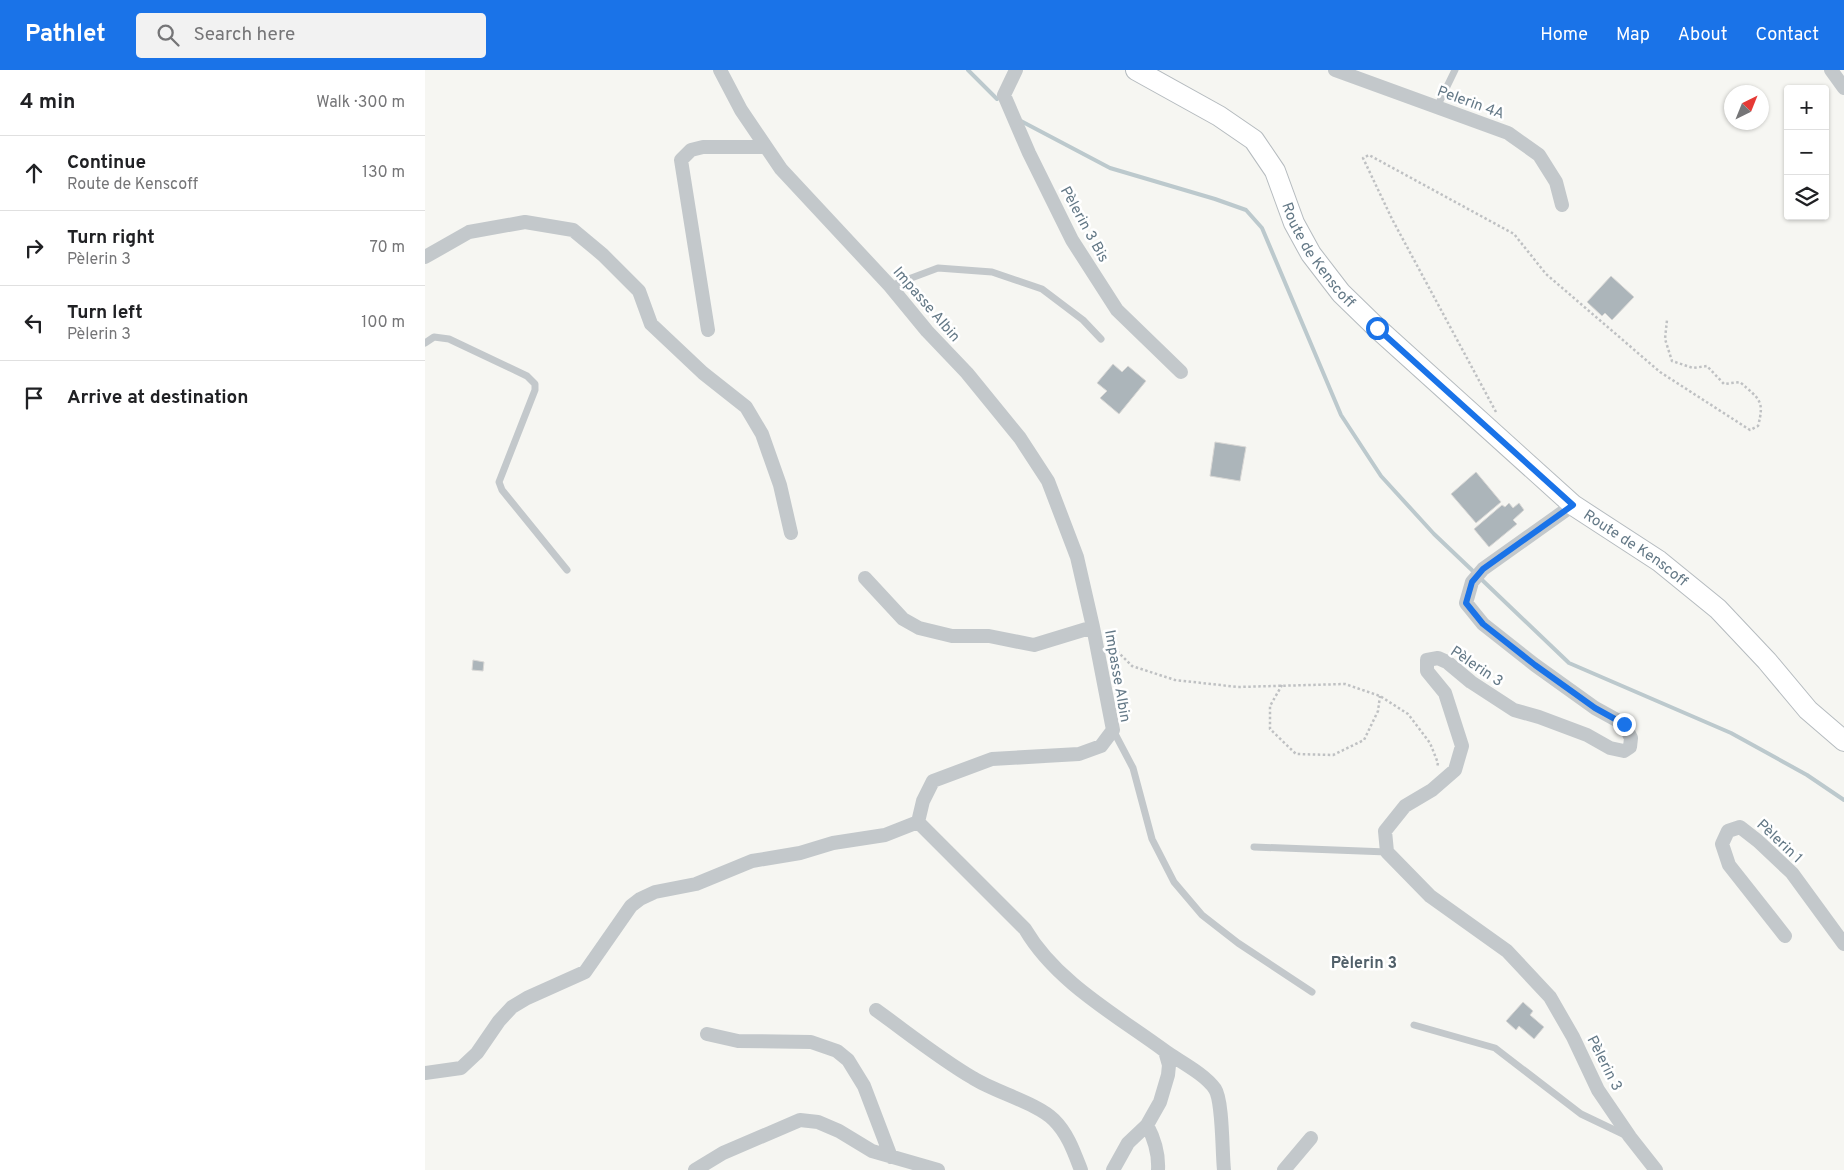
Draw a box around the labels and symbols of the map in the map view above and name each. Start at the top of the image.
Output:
street label: Pelerin 4A [1434,82,1507,124]
north arrow [1724,85,1769,130]
street label: Pèlerin 3 Bis [1055,183,1112,266]
street label: Route de Kenscoff [1276,200,1359,313]
street label: Impasse Albin [888,263,964,346]
route start [1366,317,1389,340]
street label: Route de Kenscoff [1579,506,1691,591]
street label: Impasse Albin [1099,629,1134,724]
street label: Pèlerin 3 [1446,643,1506,692]
route end [1613,713,1636,736]
street label: Pèlerin 1 [1752,816,1806,868]
district label: Pèlerin 3 [1331,954,1397,974]
street label: Pèlerin 3 [1582,1033,1626,1095]

